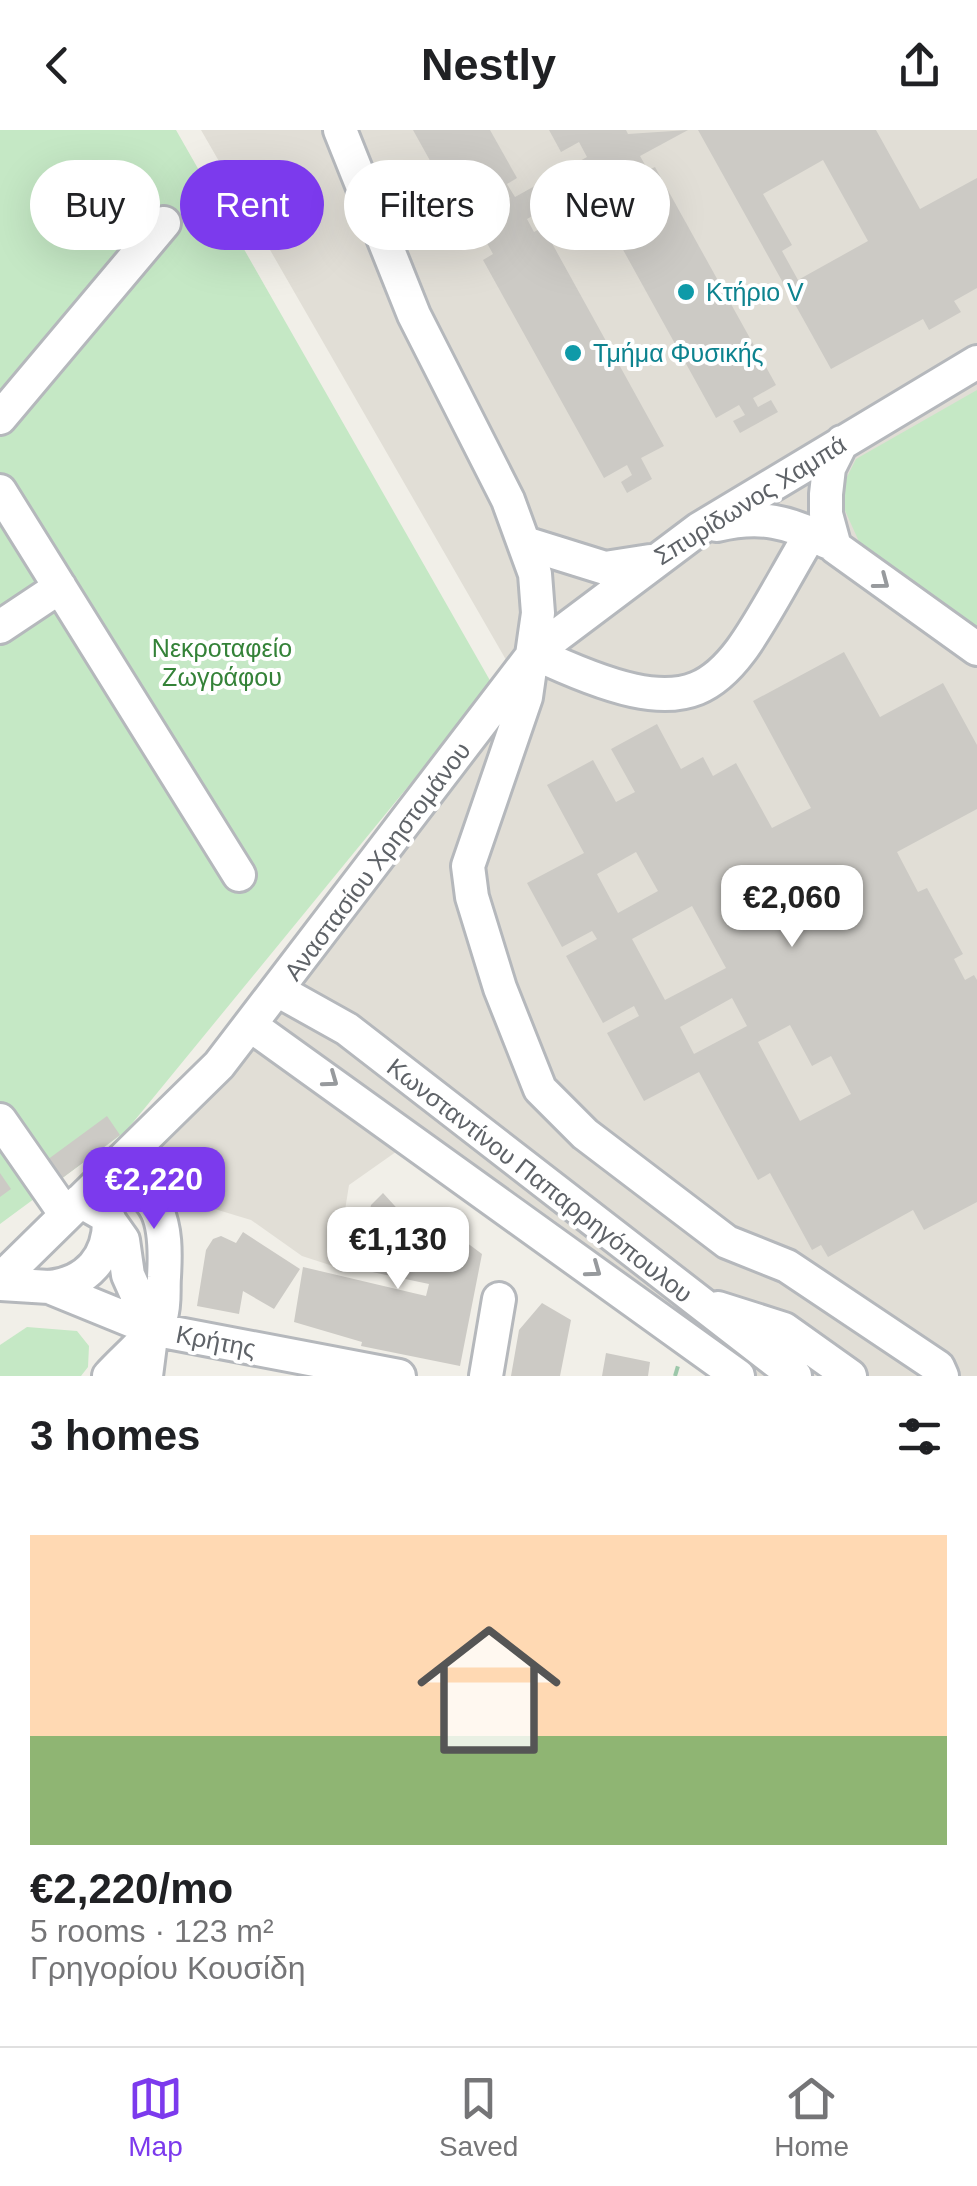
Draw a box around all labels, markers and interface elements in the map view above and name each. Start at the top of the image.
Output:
icon: back [30,38,85,93]
icon: share [892,38,947,93]
text: Nestly [421,39,556,90]
chip: Buy [30,160,160,250]
chip: Rent [180,160,324,250]
chip: Filters [344,160,510,250]
chip: New [530,160,670,250]
place label: Κτήριο V [706,278,804,306]
marker: Κτήριο V [675,281,697,303]
place label: Τμήμα Φυσικής [593,339,764,367]
marker: Τμήμα Φυσικής [562,342,584,364]
street label: Σπυρίδωνος Χαμπά [649,430,851,570]
one-way arrow [871,570,889,587]
park label: Νεκροταφείο Ζωγράφου [152,634,292,691]
street label: Αναστασίου Χρηστομάνου [278,736,476,986]
pin: €2,060 [711,865,873,950]
text: €2,060 [743,879,841,915]
street label: Κωνσταντίνου Παπαρρηγόπουλου [382,1052,698,1308]
one-way arrow [319,1068,338,1086]
pin: €2,220 [73,1147,235,1232]
text: €2,220 [105,1161,203,1197]
pin: €1,130 [317,1207,479,1292]
text: €1,130 [349,1221,447,1257]
one-way arrow [583,1258,601,1276]
street label: Κρήτης [174,1320,258,1362]
icon: filters [892,1409,947,1464]
text: 3 homes [30,1412,200,1459]
icon: home [399,1600,579,1780]
text: €2,220/mo [30,1865,233,1912]
text: 5 rooms · 123 m² [30,1913,274,1949]
text: Γρηγορίου Κουσίδη [30,1950,306,1986]
tab: Map [128,2071,183,2163]
tab: Saved [439,2071,518,2163]
tab: Home [774,2071,849,2163]

